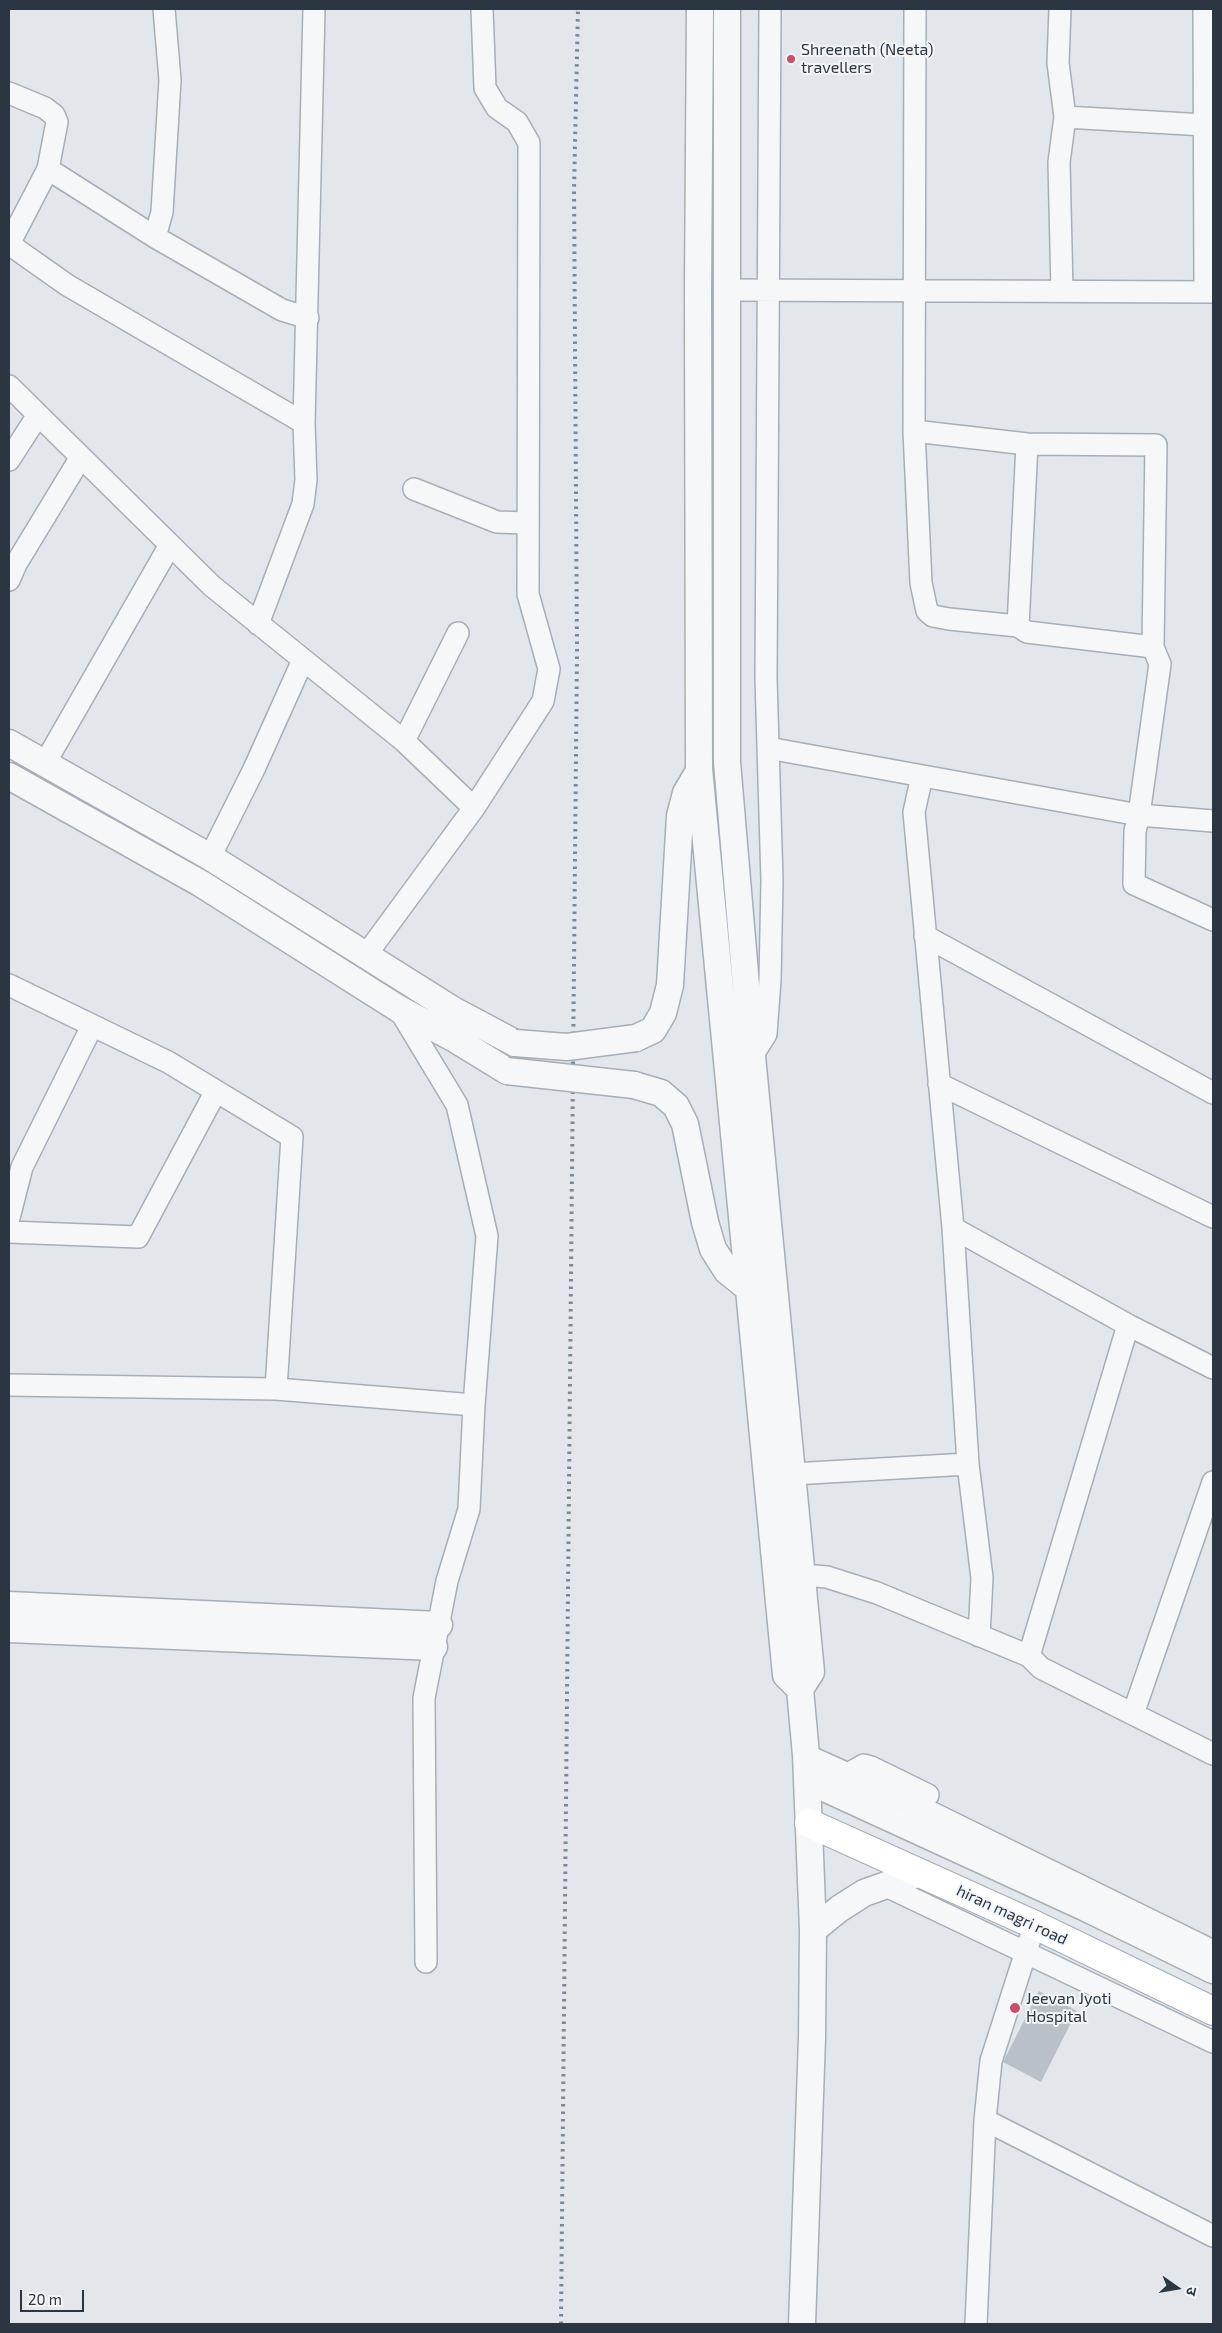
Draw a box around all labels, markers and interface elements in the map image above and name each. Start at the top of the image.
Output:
place label: Shreenath (Neeta) travellers [801,40,933,78]
marker: Shreenath (Neeta) travellers [785,53,797,65]
street label: hiran magri road [953,1881,1071,1949]
place label: Jeevan Jyoti Hospital [1026,1989,1112,2027]
marker: Jeevan Jyoti Hospital [1008,2001,1022,2015]
north arrow [1152,2263,1202,2313]
scale bar [22,2280,86,2312]
text: उ [1183,2286,1201,2297]
text: 20 m [28,2290,62,2308]

